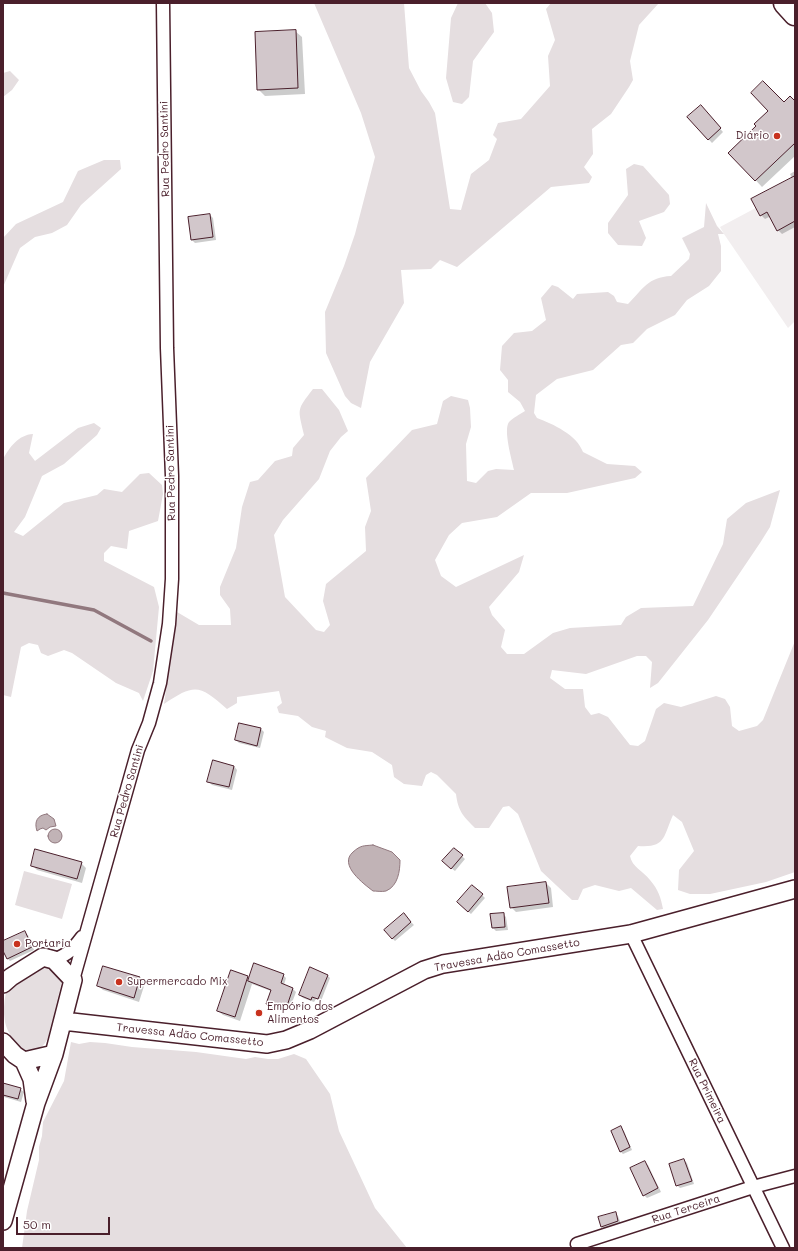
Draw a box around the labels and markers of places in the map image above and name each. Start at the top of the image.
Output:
place label: Diário [736,129,769,143]
marker: Diário [772,131,782,141]
place label: Portaria [25,937,71,951]
marker: Portaria [12,939,22,949]
place label: Supermercado Mix [127,975,227,989]
marker: Supermercado Mix [114,977,124,987]
place label: Empório dos Alimentos [267,1000,333,1026]
marker: Empório dos Alimentos [254,1008,264,1018]

